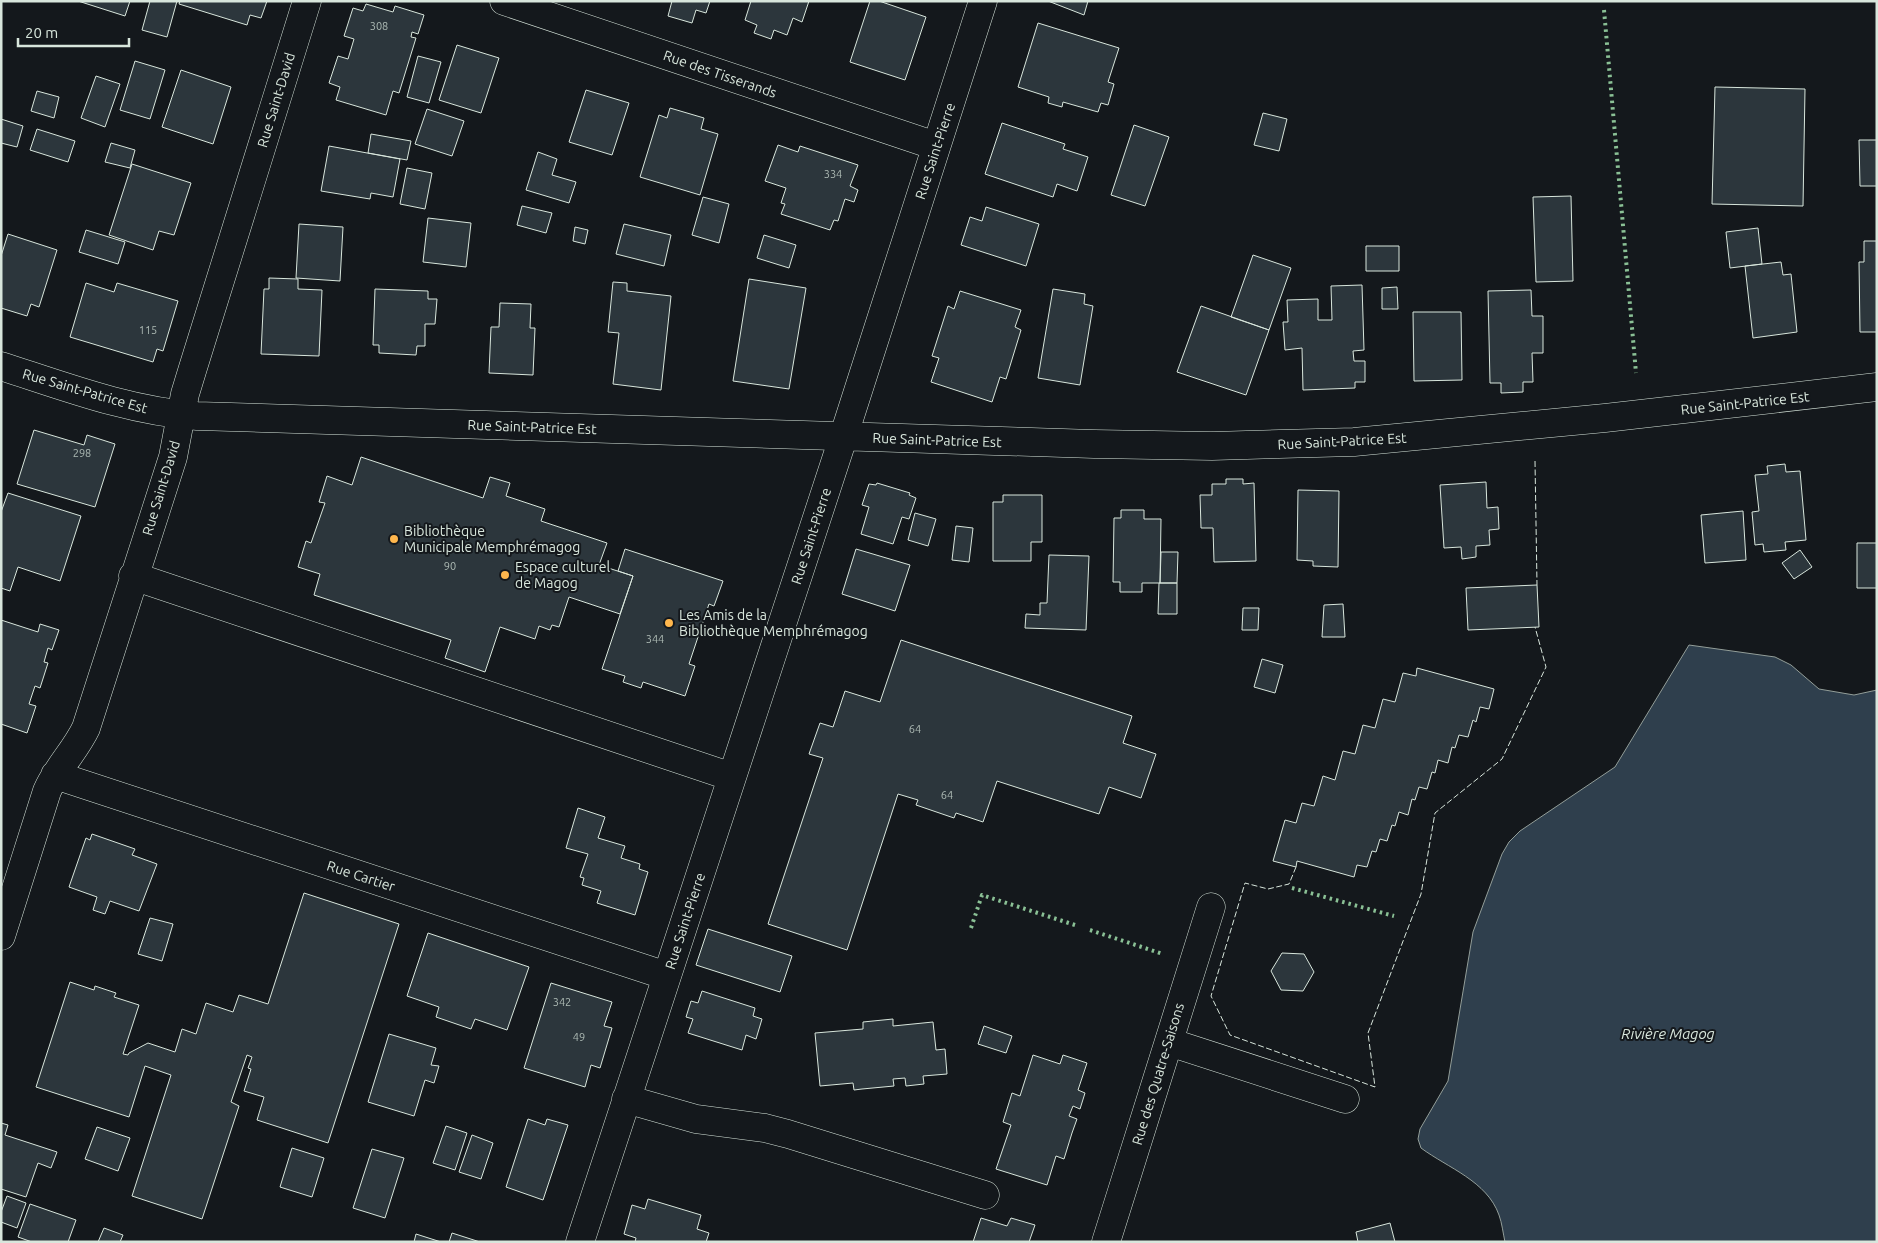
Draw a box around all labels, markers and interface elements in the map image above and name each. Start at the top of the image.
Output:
scale bar [18,15,129,47]
house number: 308 [370,20,388,32]
text: 20 m [25,24,58,41]
street label: Rue des Tisserands [661,47,779,101]
street label: Rue Saint-David [254,51,298,149]
street label: Rue Saint-Pierre [912,101,958,201]
house number: 334 [824,168,842,180]
house number: 115 [139,324,157,336]
street label: Rue Saint-Patrice Est [21,365,150,417]
street label: Rue Saint-Patrice Est [1680,388,1811,418]
street label: Rue Saint-Patrice Est [467,417,597,437]
street label: Rue Saint-Patrice Est [872,430,1002,450]
street label: Rue Saint-Patrice Est [1277,430,1407,452]
street label: Rue Saint-David [139,439,183,537]
house number: 298 [73,447,91,459]
street label: Rue Saint-Pierre [788,486,834,586]
place label: Bibliothèque Municipale Memphrémagog [404,523,580,555]
marker: Bibliothèque Municipale Memphrémagog [388,533,400,545]
place label: Espace culturel de Magog [515,559,610,591]
house number: 90 [444,560,456,572]
marker: Espace culturel de Magog [499,569,511,581]
place label: Les Amis de la Bibliothèque Memphrémagog [679,607,868,639]
marker: Les Amis de la Bibliothèque Memphrémagog [663,617,675,629]
house number: 344 [646,633,664,645]
house number: 64 [909,723,921,735]
house number: 64 [941,789,953,801]
street label: Rue Cartier [325,857,398,895]
street label: Rue Saint-Pierre [662,871,708,971]
house number: 342 [553,996,571,1008]
street label: Rue des Quatre-Saisons [1129,1001,1187,1147]
water label: Rivière Magog [1621,1025,1715,1042]
house number: 49 [573,1031,585,1043]

